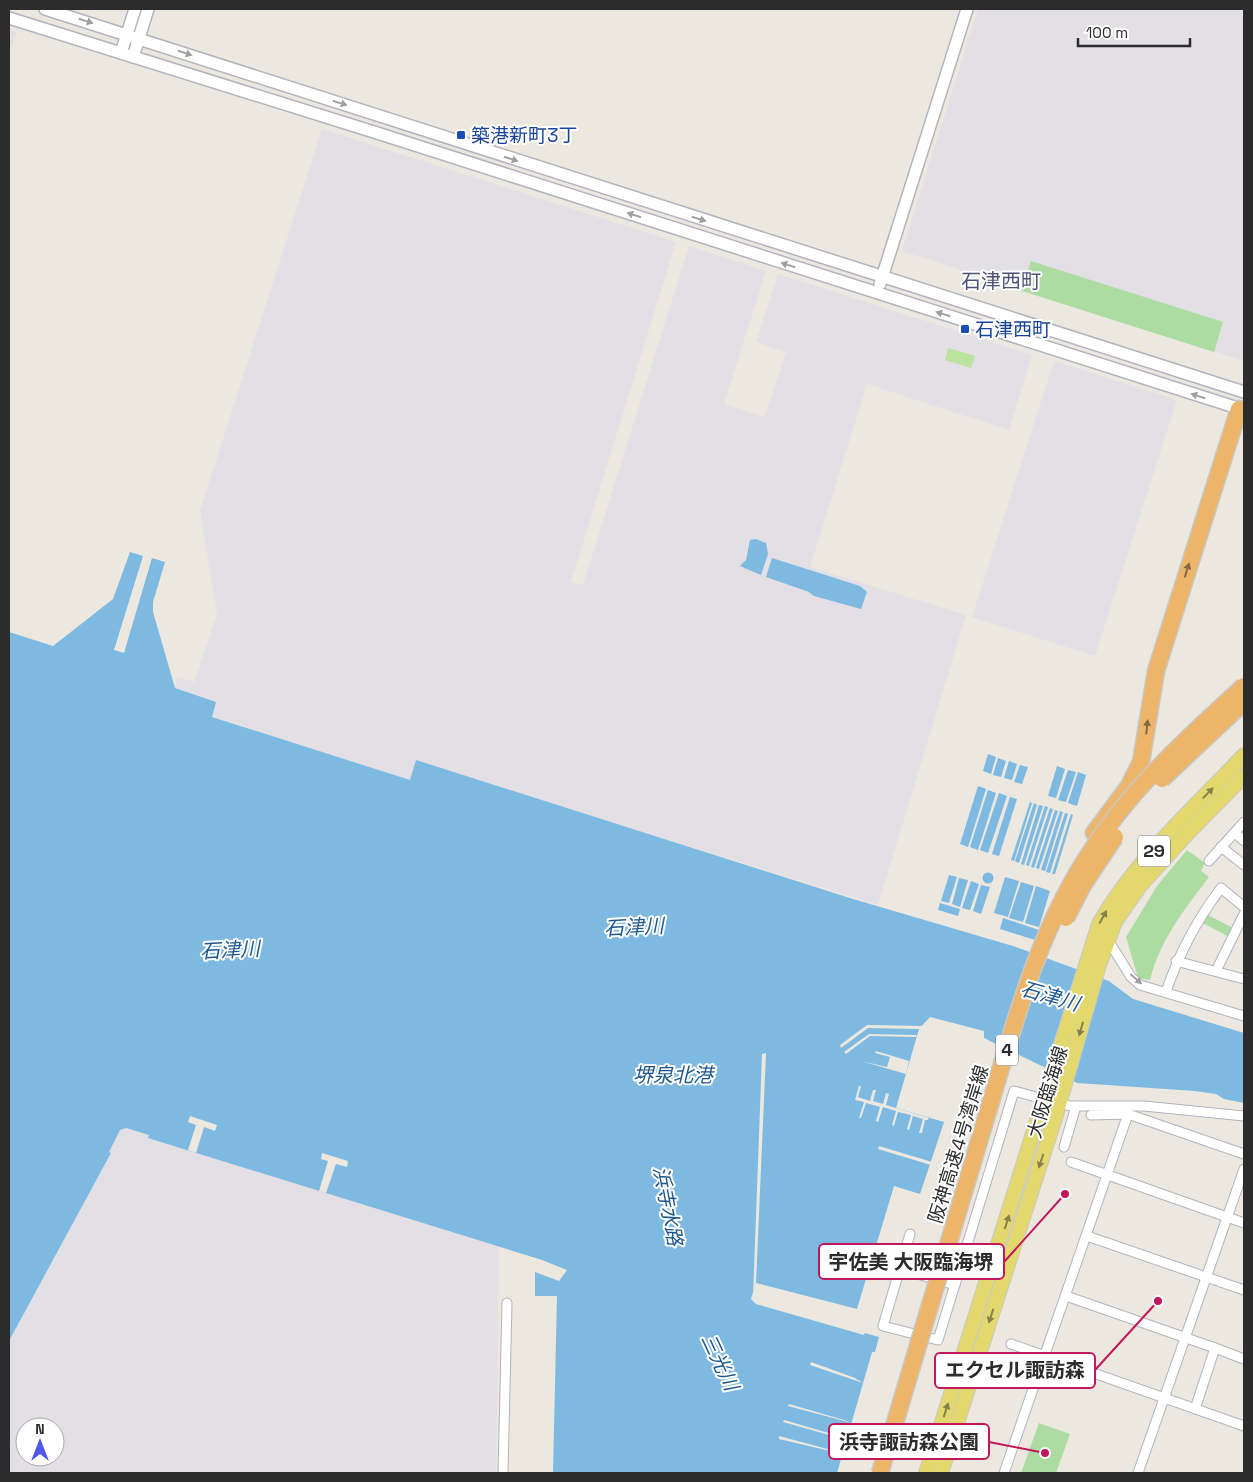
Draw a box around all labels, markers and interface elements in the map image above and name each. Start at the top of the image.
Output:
scale bar [1078,15,1190,47]
one-way arrow [78,18,93,26]
text: 100 m [1086,23,1128,42]
one-way arrow [178,50,193,57]
one-way arrow [333,99,348,107]
place label: 築港新町3丁 [471,123,577,148]
marker: 築港新町3丁 [455,129,467,141]
one-way arrow [504,155,519,163]
one-way arrow [626,211,641,218]
one-way arrow [692,216,707,223]
one-way arrow [780,261,795,269]
district label: 石津西町 [961,268,1041,294]
one-way arrow [935,310,950,318]
place label: 石津西町 [975,317,1051,342]
marker: 石津西町 [959,323,971,335]
one-way arrow [1190,391,1205,399]
one-way arrow [1184,562,1192,577]
one-way arrow [1144,718,1152,734]
one-way arrow [1202,787,1214,799]
road number: 29 [1138,836,1170,866]
one-way arrow [1099,910,1108,923]
water label: 石津川 [603,912,667,942]
water label: 石津川 [199,935,263,965]
one-way arrow [1129,974,1142,985]
water label: 石津川 [1018,975,1084,1017]
one-way arrow [1077,1021,1085,1036]
road number: 4 [996,1034,1018,1066]
street label: 大阪臨海線 [1022,1043,1073,1141]
water label: 堺泉北港 [633,1062,716,1088]
street label: 阪神高速4号湾岸線 [923,1062,994,1226]
one-way arrow [1037,1154,1045,1169]
water label: 浜寺水路 [648,1164,689,1250]
one-way arrow [1003,1214,1011,1229]
callout: 宇佐美 大阪臨海堺 [819,1244,1004,1279]
text: 宇佐美 大阪臨海堺 [828,1249,994,1275]
one-way arrow [987,1308,994,1323]
water label: 三光川 [696,1329,745,1396]
callout: エクセル諏訪森 [935,1353,1095,1388]
text: エクセル諏訪森 [945,1357,1085,1383]
one-way arrow [942,1402,950,1417]
north arrow [15,1417,65,1467]
text: N [35,1420,45,1438]
callout: 浜寺諏訪森公園 [829,1424,989,1459]
text: 浜寺諏訪森公園 [839,1429,979,1455]

